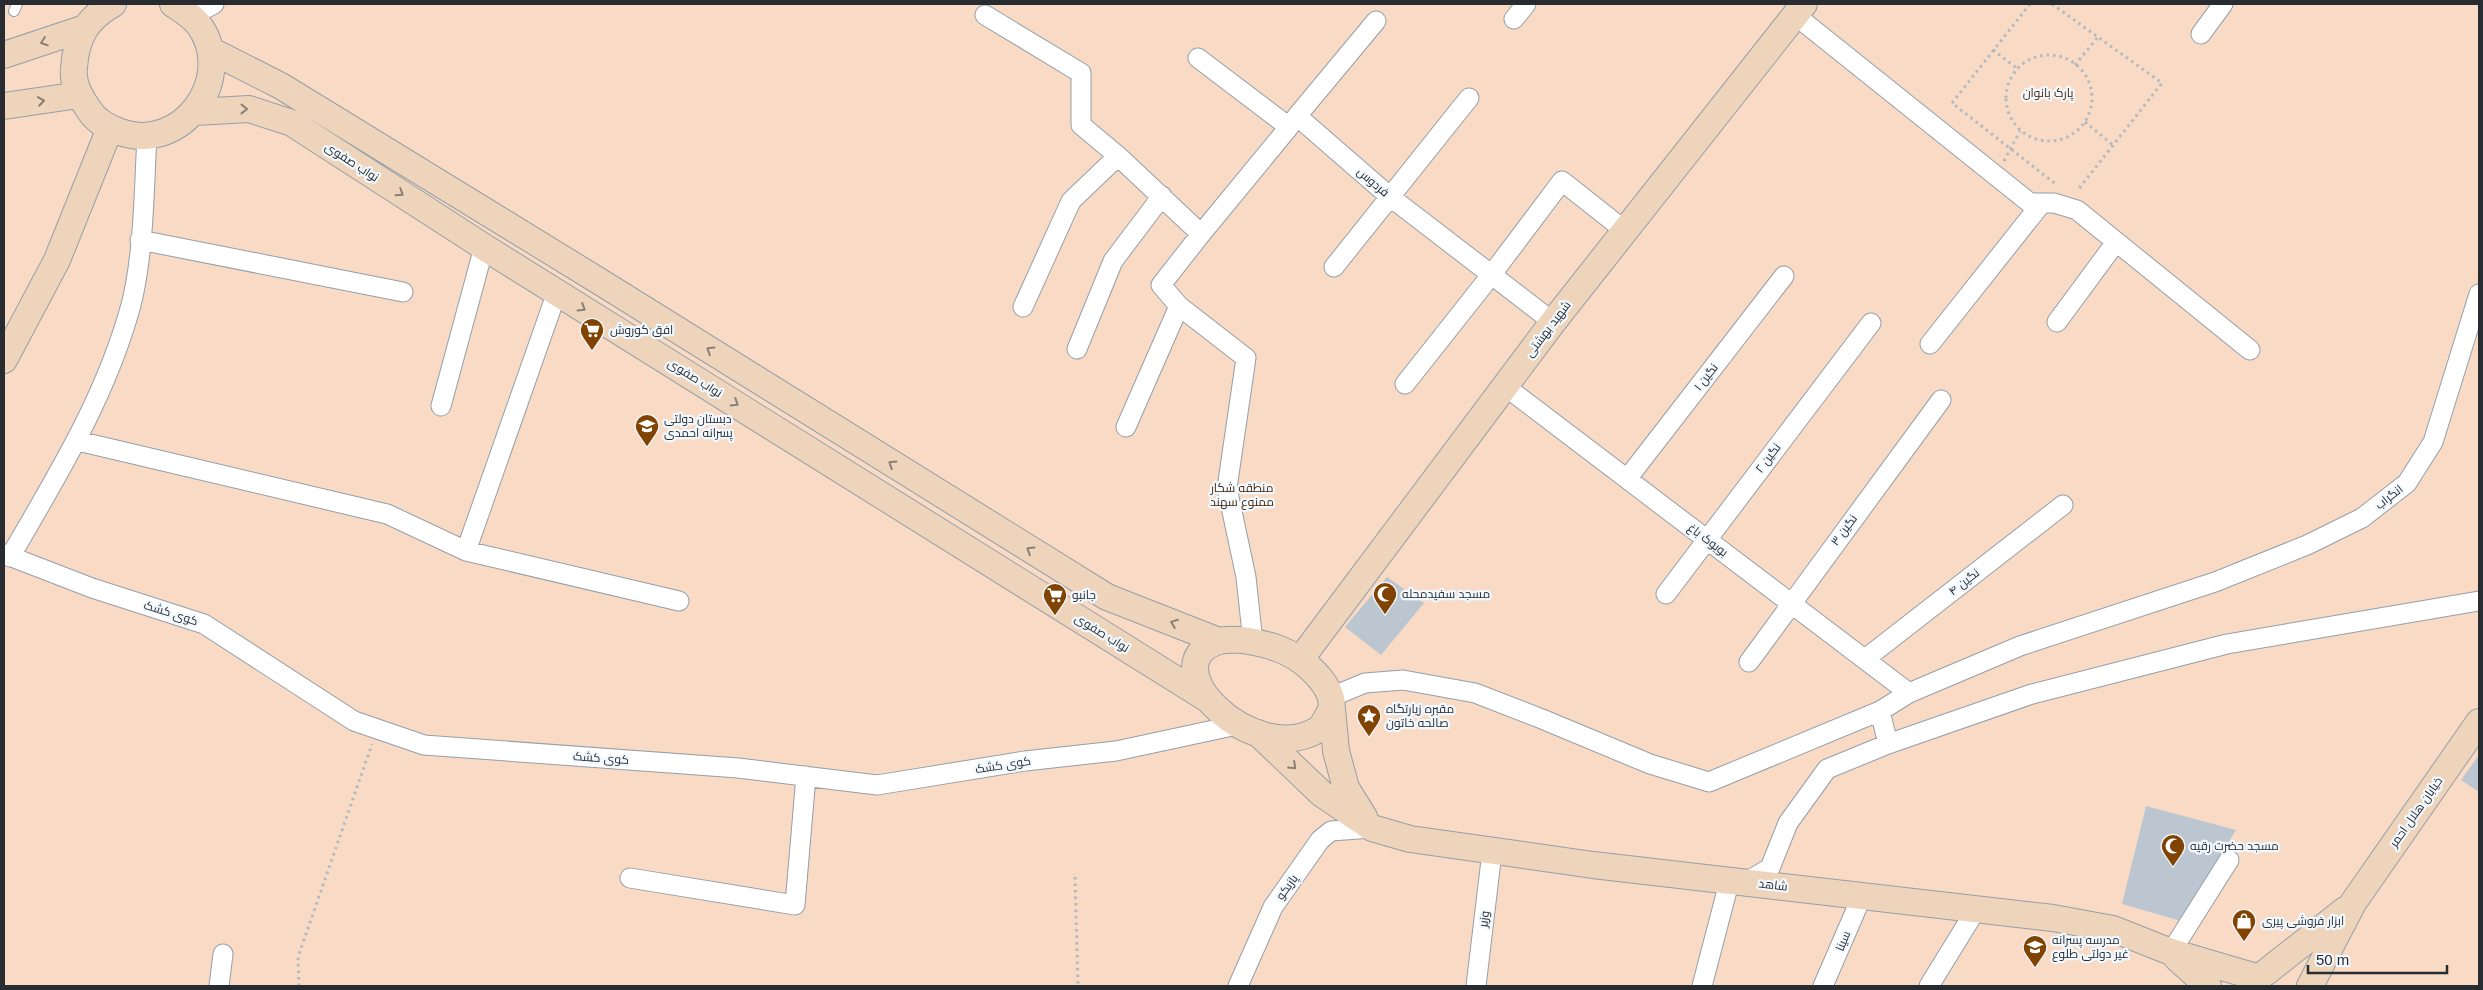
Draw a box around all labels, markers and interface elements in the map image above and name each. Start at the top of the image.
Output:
one-way arrow [41,36,49,46]
park label: پارک بانوان [2023,86,2074,102]
one-way arrow [38,96,46,107]
one-way arrow [240,104,248,114]
street label: نواب صفوی [322,139,382,185]
street label: فردوس [1354,164,1392,200]
one-way arrow [395,187,404,196]
street label: شهید بهشتی [1522,298,1574,360]
one-way arrow [577,302,586,311]
supermarket icon: افق کوروش [579,317,605,351]
place label: افق کوروش [610,323,673,337]
one-way arrow [706,347,715,357]
street label: نواب صفوی [665,356,725,400]
street label: نگین ۱ [1691,361,1721,393]
one-way arrow [730,397,739,407]
place label: دبستان دولتی پسرانه احمدی [664,412,734,442]
school or university icon: دبستان دولتی پسرانه احمدی [634,413,660,447]
street label: نگین ۲ [1752,440,1784,476]
one-way arrow [888,461,897,470]
park label: منطقه شکار ممنوع سهند [1210,481,1274,510]
street label: انگراب [2372,482,2406,512]
street label: نگین ۳ [1828,512,1860,548]
street label: بویوک باغ [1685,520,1731,560]
one-way arrow [1026,546,1035,556]
street label: نگین ۴ [1946,566,1982,598]
mosque icon: مسجد سفیدمحله [1372,581,1398,615]
supermarket icon: جانبو [1042,582,1068,616]
place label: مسجد سفیدمحله [1402,587,1490,601]
place label: جانبو [1072,588,1096,602]
street label: کوی کشک [142,598,200,628]
street label: نواب صفوی [1072,611,1132,655]
one-way arrow [1170,619,1179,630]
place label: مقبره زیارتگاه صالحه خاتون [1386,702,1454,730]
place icon: مقبره زیارتگاه صالحه خاتون [1356,703,1382,737]
street label: کوی کشک [573,749,629,767]
street label: کوی کشک [974,754,1032,776]
one-way arrow [1288,760,1297,769]
street label: خیابان هلال احمر [2386,774,2445,851]
mosque icon: مسجد حضرت رقیه [2160,833,2186,867]
place label: مسجد حضرت رقیه [2190,839,2279,853]
street label: پازیکو [1273,871,1303,904]
street label: شاهد [1758,876,1789,894]
shop icon: ابزار فروشی پیری [2231,908,2257,942]
street label: وزیر [1476,910,1492,929]
place label: ابزار فروشی پیری [2262,914,2344,930]
street label: سینا [1833,929,1853,953]
place label: مدرسه پسرانه غیر دولتی طلوع [2052,933,2129,962]
school or university icon: مدرسه پسرانه غیر دولتی طلوع [2022,934,2048,968]
scale bar [2308,942,2447,974]
text: 50 m [2316,951,2349,968]

